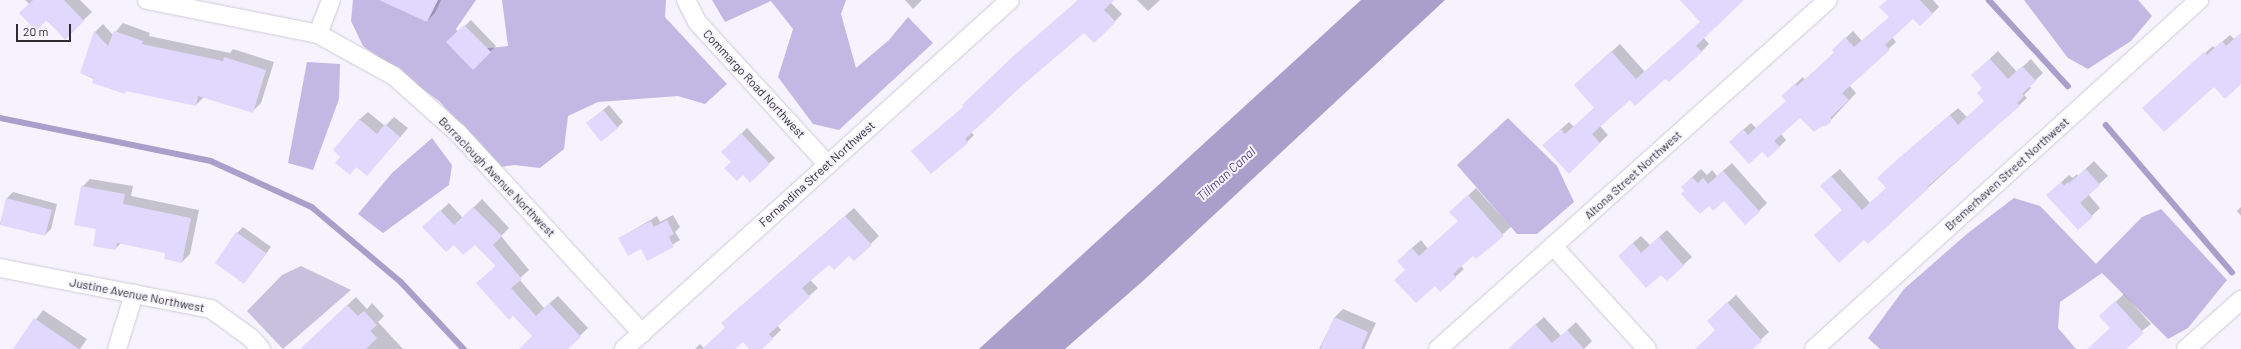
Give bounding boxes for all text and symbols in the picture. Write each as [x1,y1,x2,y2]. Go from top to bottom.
scale bar [18,16,73,42]
text: 20 m [23,24,49,38]
street label: Commargo Road Northwest [700,27,808,141]
street label: Borraclough Avenue Northwest [436,114,558,240]
street label: Bremerhaven Street Northwest [1942,114,2072,234]
street label: Fernandina Street Northwest [756,118,878,230]
street label: Altona Street Northwest [1581,128,1685,222]
water label: Tillman Canal [1193,144,1259,204]
street label: Justine Avenue Northwest [68,275,206,315]

